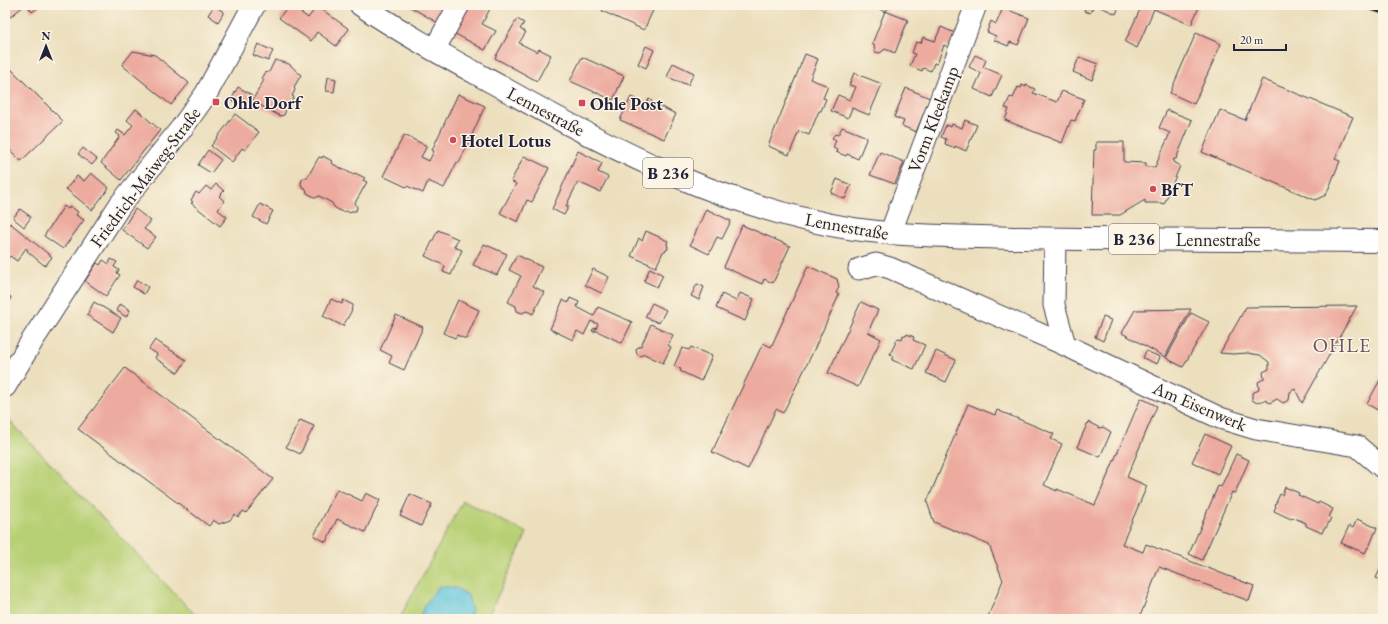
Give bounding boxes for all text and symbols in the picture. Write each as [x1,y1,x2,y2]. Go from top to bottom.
north arrow [26,26,66,66]
scale bar [1234,26,1286,52]
text: N [42,29,51,43]
text: 20 m [1240,32,1264,48]
street label: Vorm Kleekamp [902,62,964,176]
street label: Lennestraße [503,81,589,141]
place label: Ohle Dorf [224,91,304,114]
place label: Ohle Post [590,92,663,115]
marker: Ohle Dorf [211,97,221,107]
marker: Ohle Post [577,98,587,108]
street label: Friedrich-Maiweg-Straße [85,102,205,252]
place label: Hotel Lotus [461,129,551,152]
marker: Hotel Lotus [448,135,458,145]
road number: B 236 [643,158,693,188]
place label: BfT [1161,178,1194,201]
marker: BfT [1148,184,1158,194]
street label: Lennestraße [803,207,891,245]
road number: B 236 [1109,224,1159,254]
street label: Lennestraße [1176,228,1260,251]
district label: OHLE [1313,332,1371,358]
street label: Am Eisenwerk [1149,376,1251,436]

